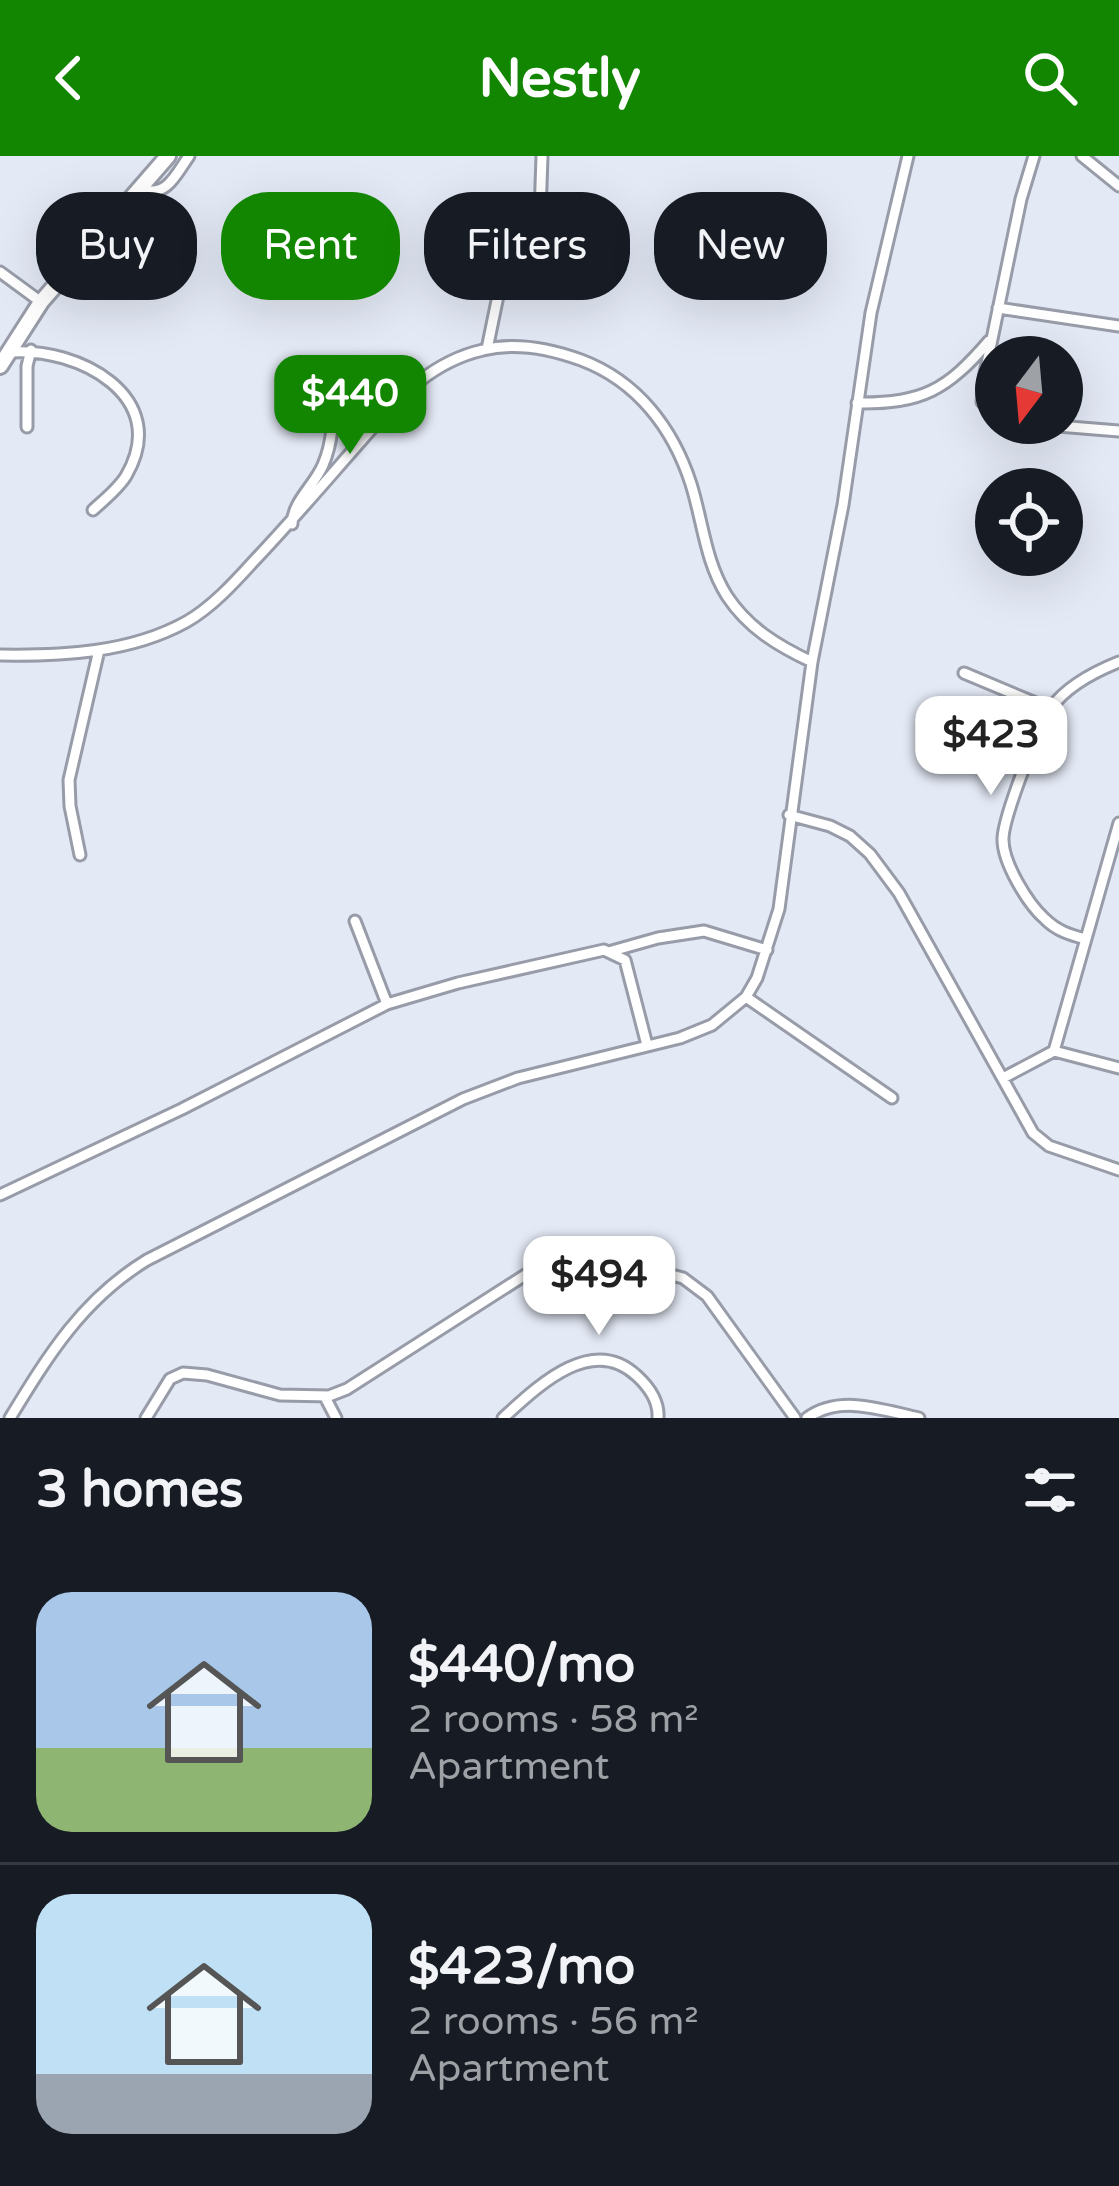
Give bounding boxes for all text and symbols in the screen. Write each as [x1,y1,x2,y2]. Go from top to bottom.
icon: back [36,45,102,111]
icon: search [1017,45,1083,111]
text: Nestly [479,46,640,111]
chip: Buy [36,192,197,300]
chip: Rent [221,192,400,300]
chip: Filters [424,192,630,300]
chip: New [654,192,827,300]
north arrow [975,336,1083,444]
map controls [975,336,1083,576]
pin: $440 [279,355,421,457]
text: $440 [301,370,399,417]
button: locate [975,468,1083,576]
pin: $423 [920,696,1062,798]
text: $423 [942,711,1040,758]
pin: $494 [528,1236,670,1338]
text: $494 [550,1251,648,1298]
icon: filters [1017,1457,1083,1523]
text: 3 homes [36,1459,244,1521]
text: $440/mo [408,1634,635,1696]
icon: home [132,1640,276,1784]
text: 2 rooms · 58 m² [408,1696,699,1743]
text: Apartment [408,1743,609,1790]
text: $423/mo [408,1936,635,1998]
icon: home [132,1942,276,2086]
text: 2 rooms · 56 m² [408,1998,699,2045]
text: Apartment [408,2045,609,2092]

